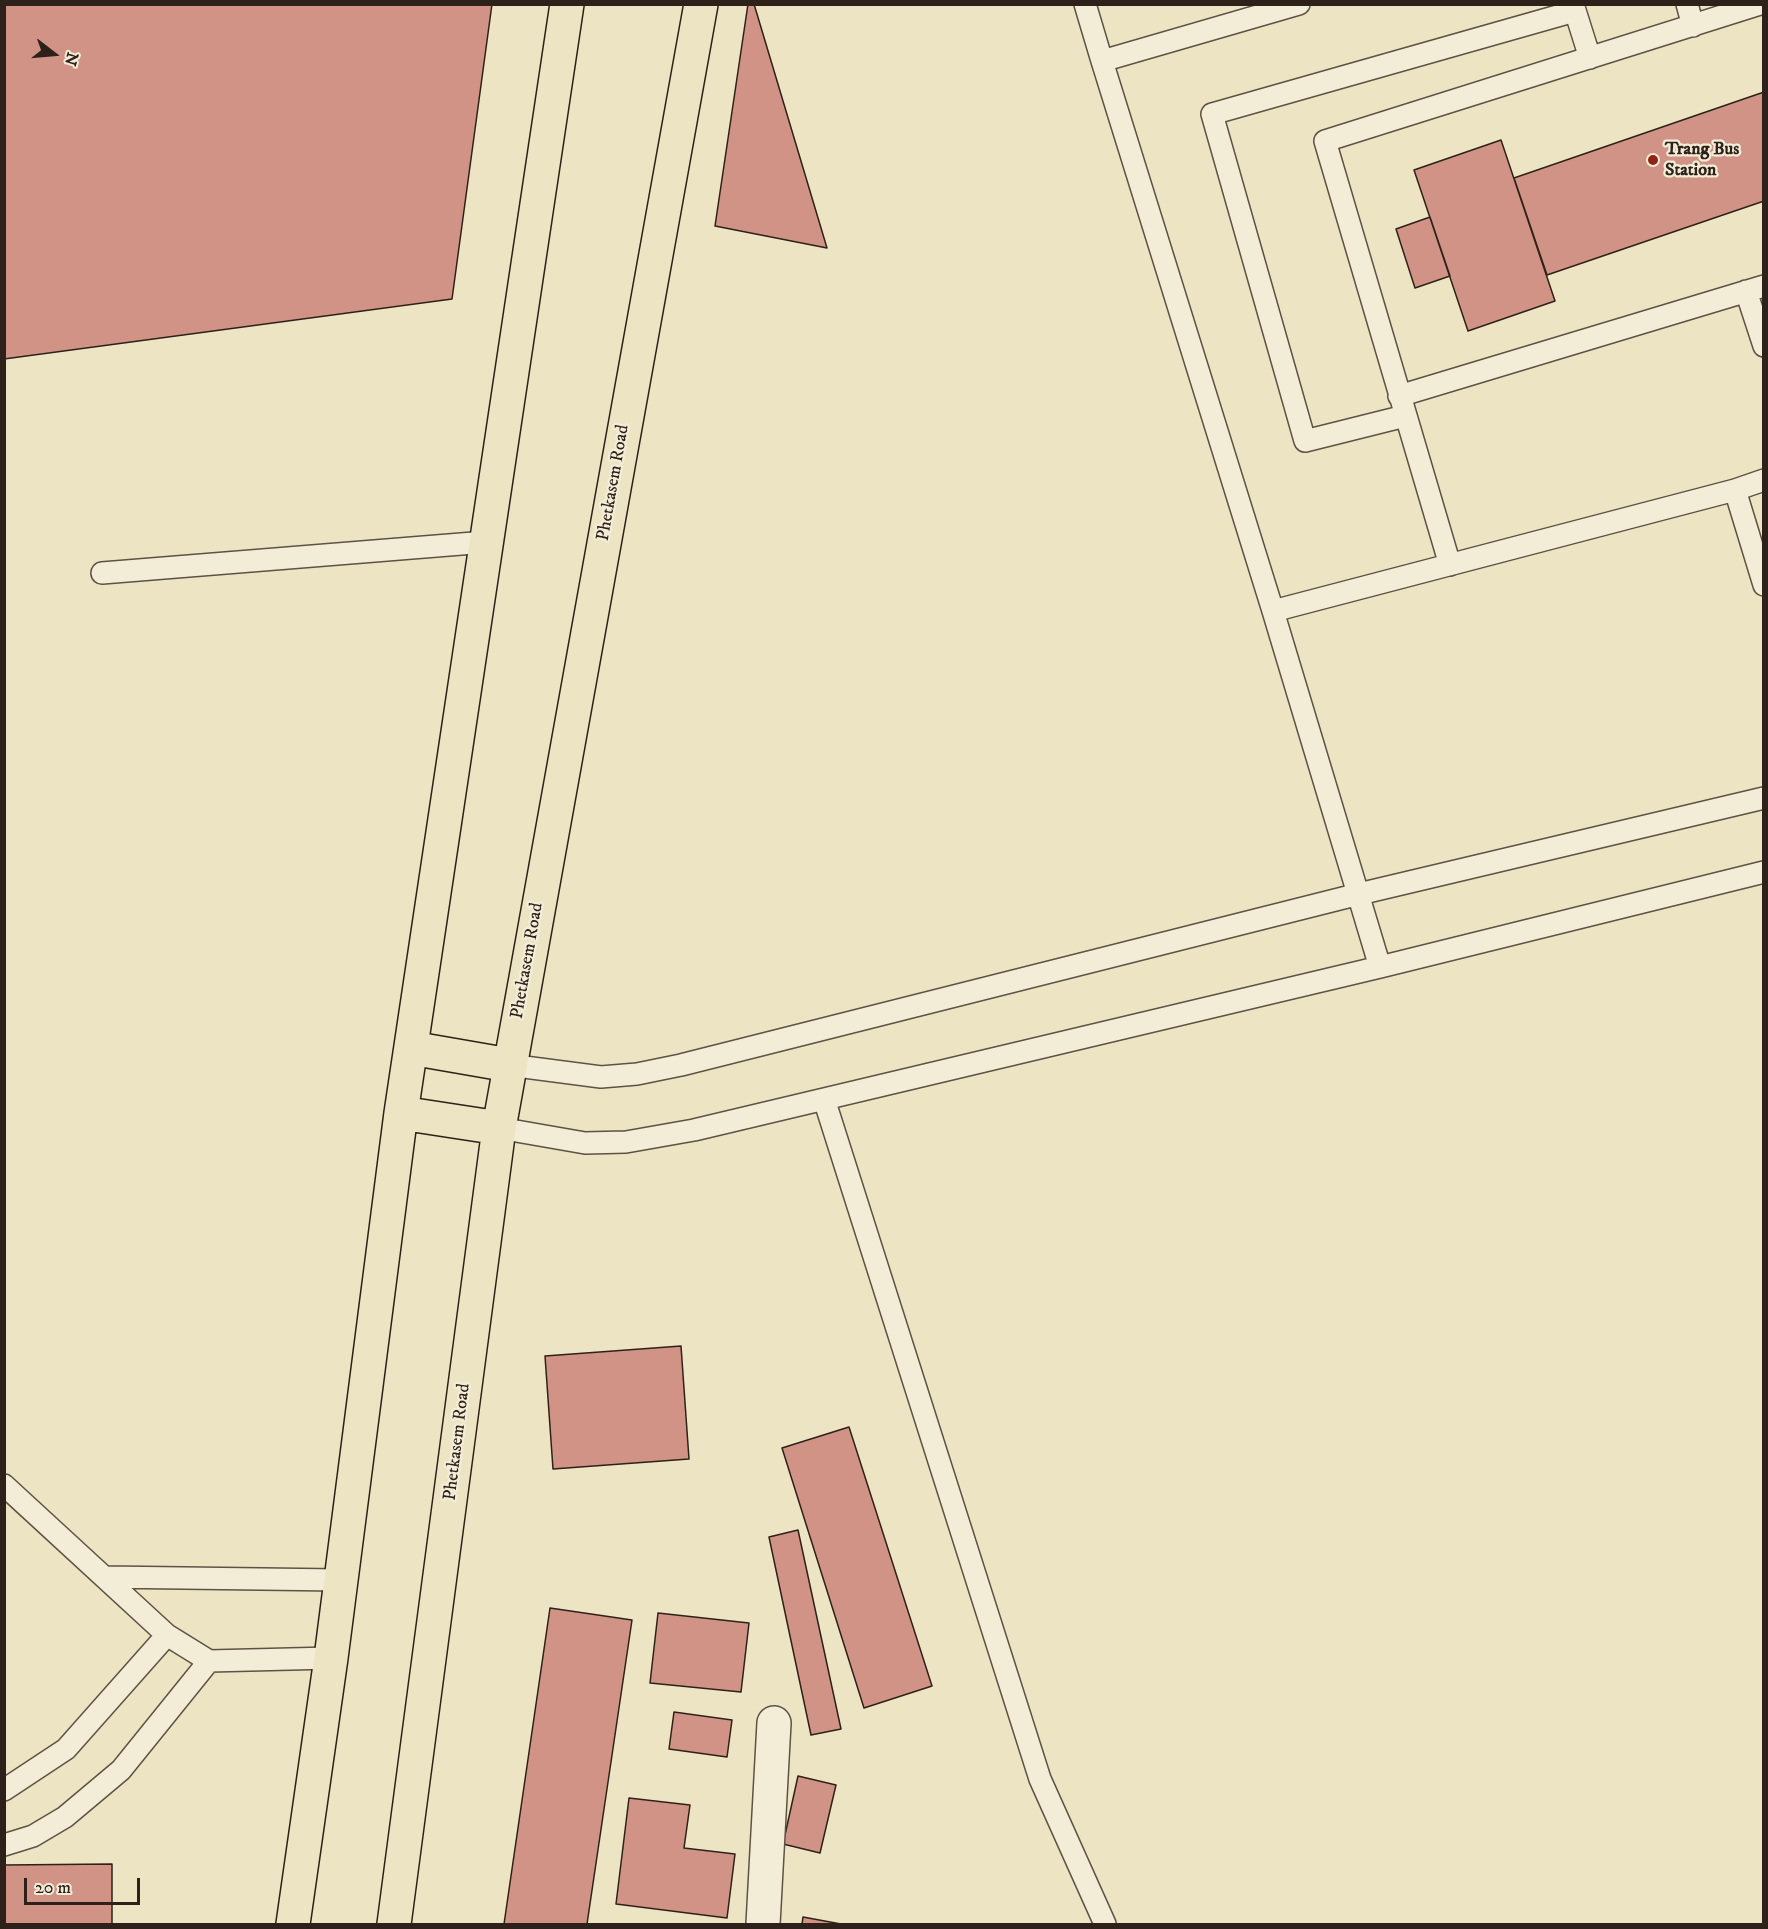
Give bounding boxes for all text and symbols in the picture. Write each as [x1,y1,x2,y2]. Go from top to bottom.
north arrow [24,24,84,84]
text: N [60,50,83,68]
place label: Trang Bus Station [1665,139,1739,182]
marker: Trang Bus Station [1646,153,1660,167]
street label: Phetkasem Road [593,423,635,543]
street label: Phetkasem Road [507,901,549,1021]
street label: Phetkasem Road [440,1382,476,1502]
scale bar [27,1866,142,1904]
text: 20 m [35,1877,71,1899]

